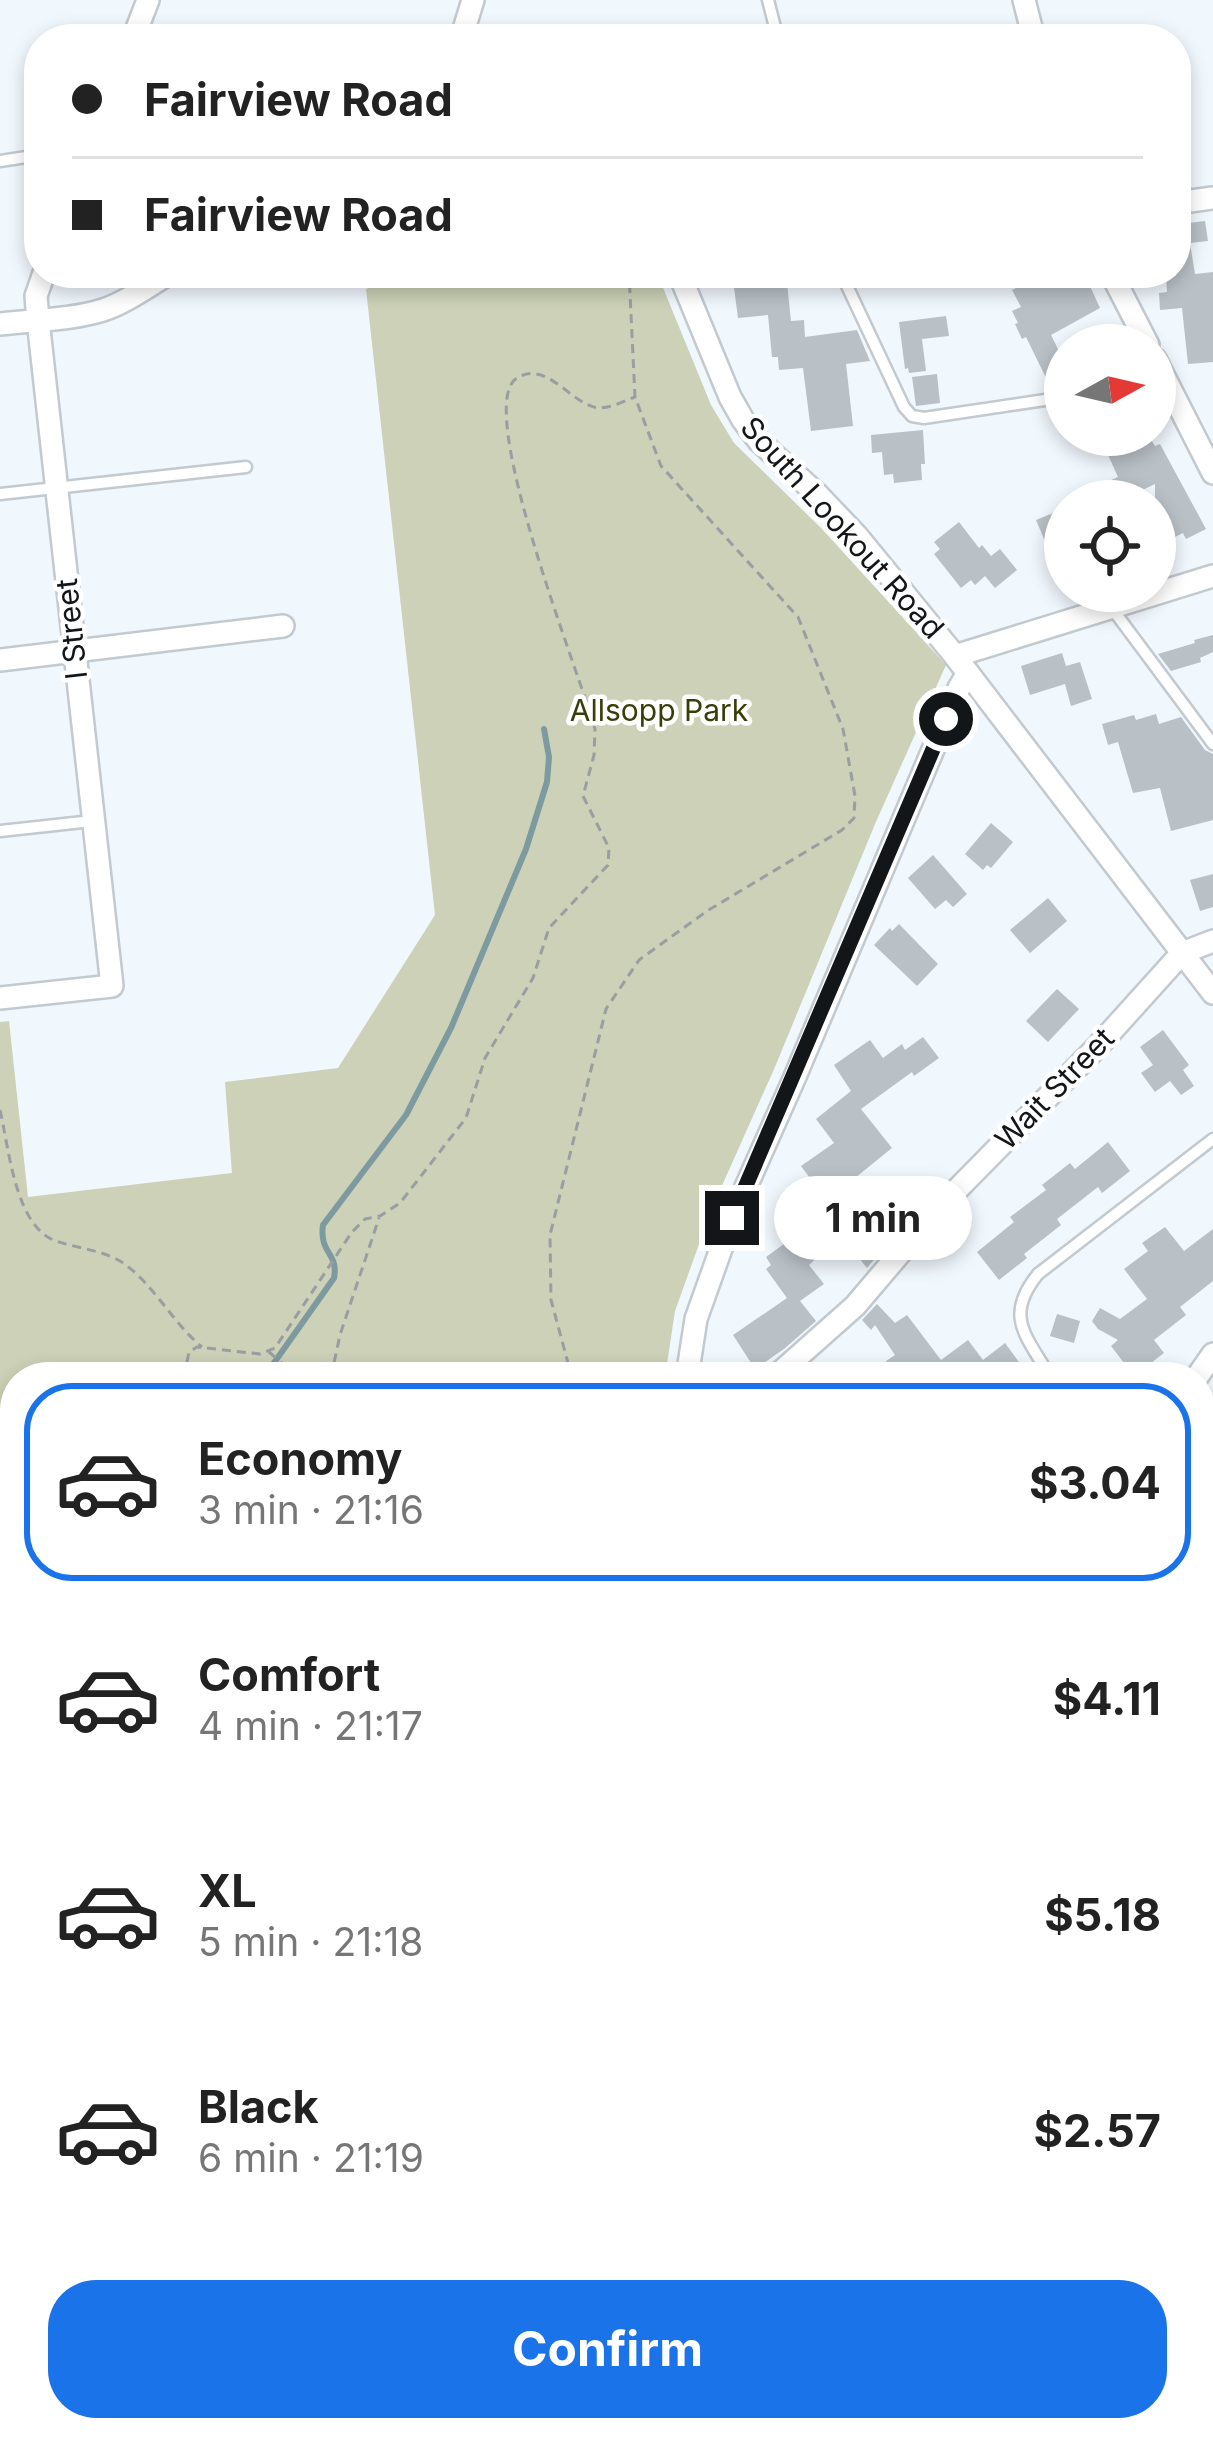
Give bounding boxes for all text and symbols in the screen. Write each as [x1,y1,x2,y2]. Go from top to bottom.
text: Fairview Road [144,72,453,127]
text: Fairview Road [144,187,453,242]
north arrow [1044,324,1176,456]
map controls [1044,324,1176,612]
street label: South Lookout Road [734,409,952,646]
button: locate [1044,480,1176,612]
street label: I Street [48,577,94,681]
park label: Allsopp Park [570,692,749,728]
route start [919,692,973,746]
street label: Wait Street [987,1020,1121,1157]
callout: 1 min [774,1176,972,1260]
route end [705,1191,759,1245]
text: 1 min [825,1194,921,1241]
icon: car [54,1428,162,1536]
text: Economy [198,1431,402,1486]
text: $3.04 [1029,1455,1161,1510]
text: 3 min · 21:16 [198,1486,424,1533]
icon: car [54,1644,162,1752]
text: Comfort [198,1647,380,1702]
text: $4.11 [1053,1671,1161,1726]
text: 4 min · 21:17 [198,1702,423,1749]
icon: car [54,1860,162,1968]
text: XL [198,1863,257,1918]
text: $5.18 [1044,1887,1161,1942]
text: 5 min · 21:18 [198,1918,423,1965]
icon: car [54,2076,162,2184]
text: Black [198,2079,319,2134]
text: $2.57 [1034,2103,1161,2158]
text: 6 min · 21:19 [198,2134,424,2181]
button: Confirm [48,2280,1167,2418]

